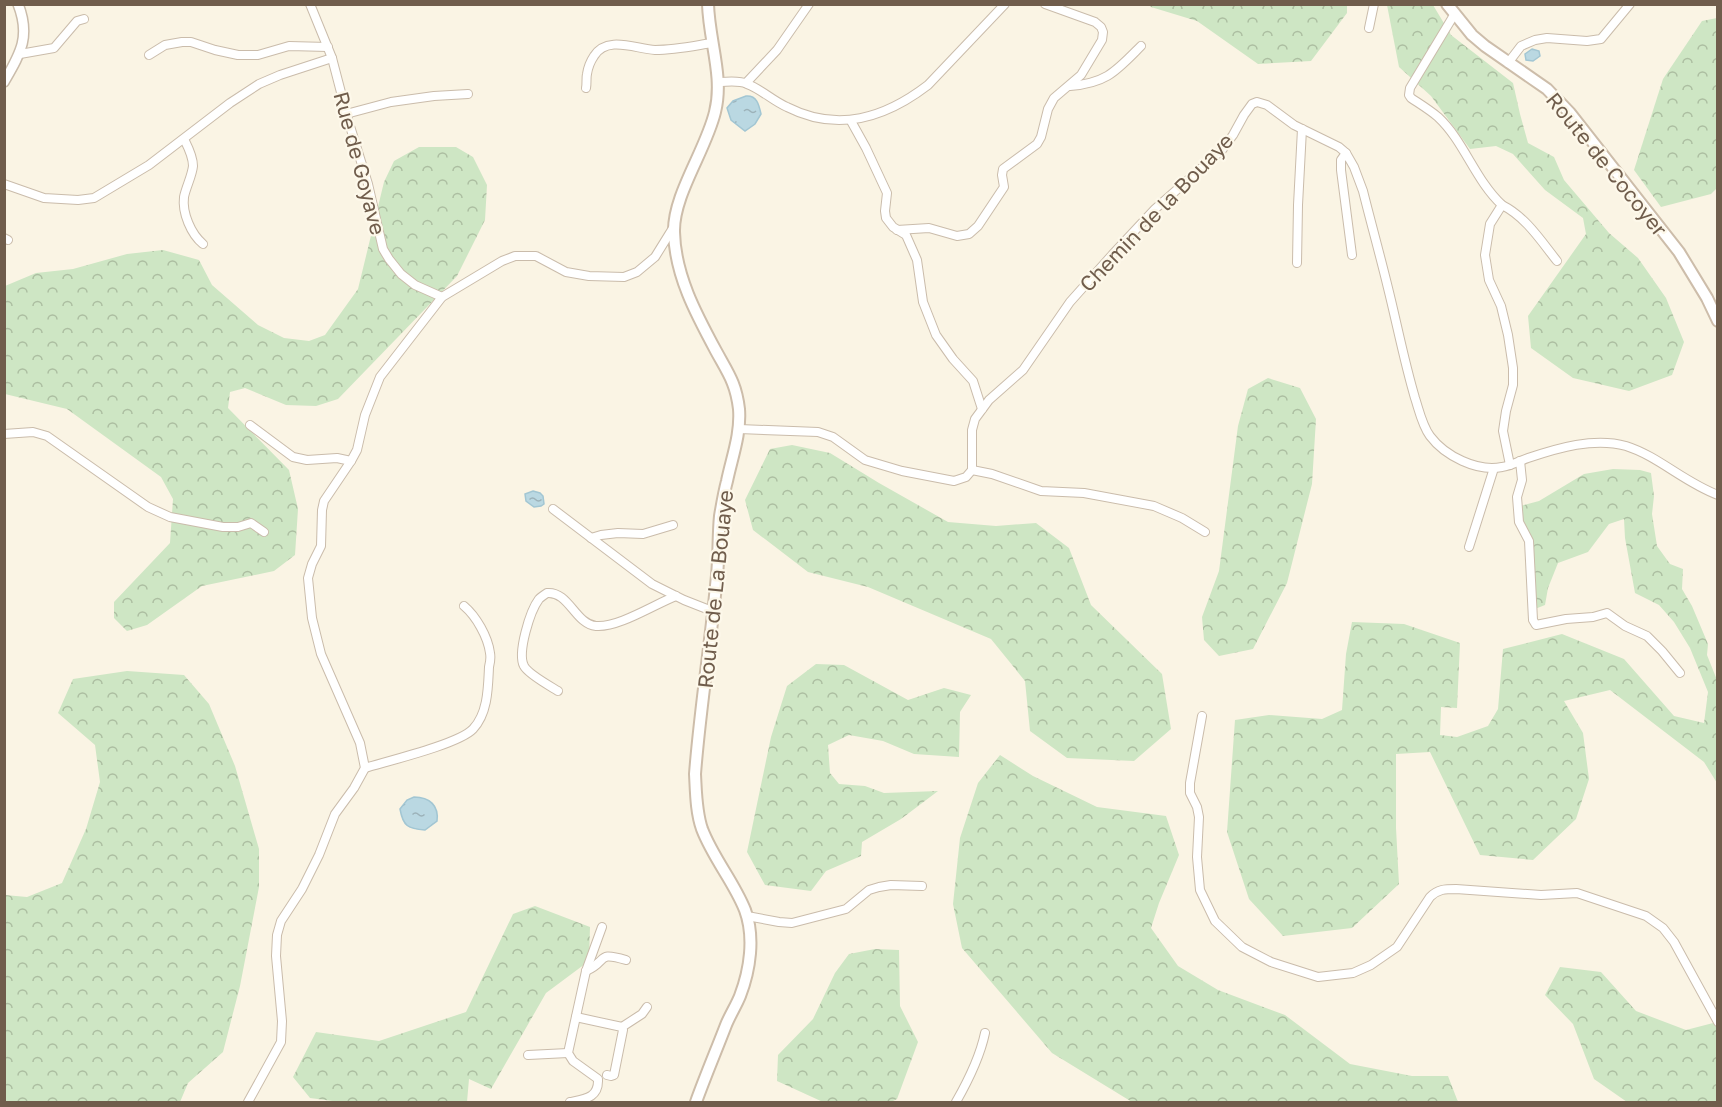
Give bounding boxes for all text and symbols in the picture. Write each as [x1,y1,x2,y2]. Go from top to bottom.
street label: Route de Cocoyer [1541,87,1673,241]
street label: Rue de Goyave [328,88,392,238]
street label: Chemin de la Bouaye [1074,127,1238,297]
street label: Route de La Bouaye [692,489,738,689]

